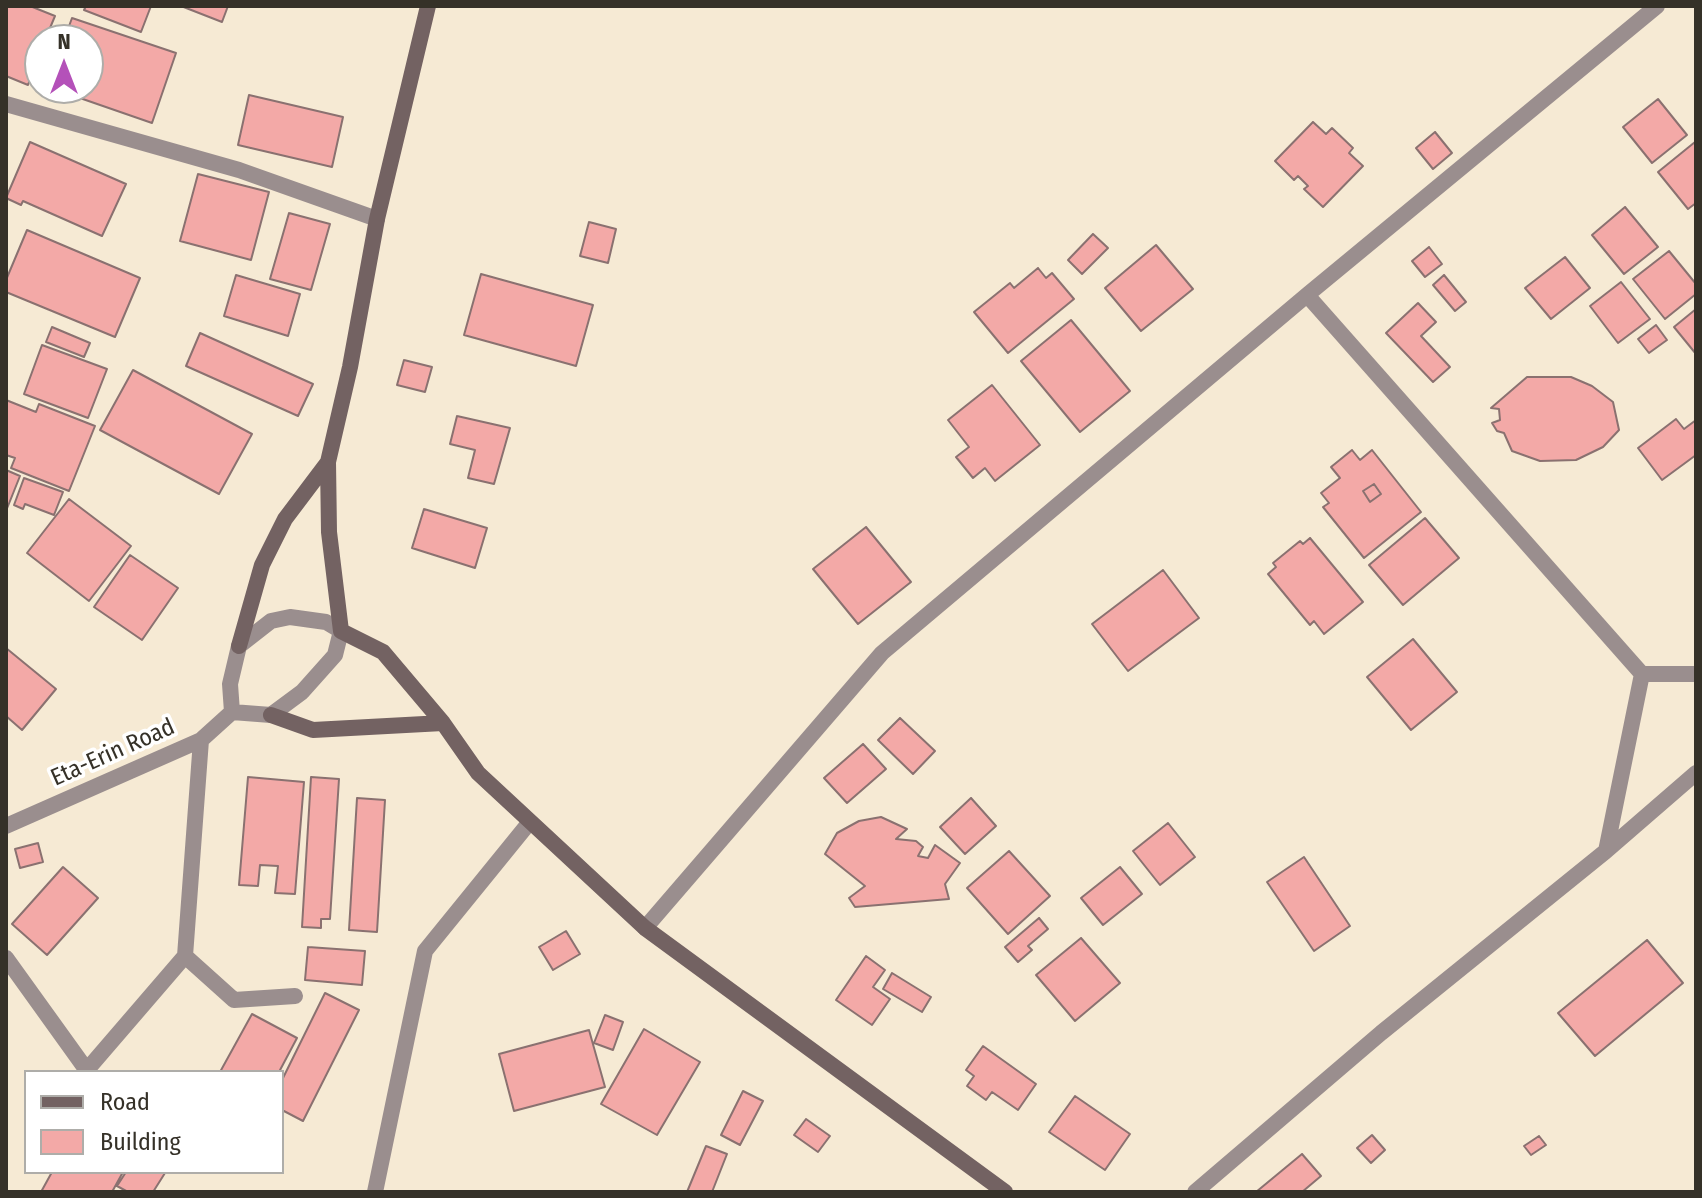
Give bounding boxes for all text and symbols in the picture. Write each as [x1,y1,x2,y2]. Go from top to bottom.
north arrow [24,24,104,104]
text: N [57,28,71,55]
street label: Eta-Erin Road [47,713,179,793]
legend [24,1070,284,1174]
text: Road [100,1088,150,1116]
text: Building [100,1128,181,1156]

